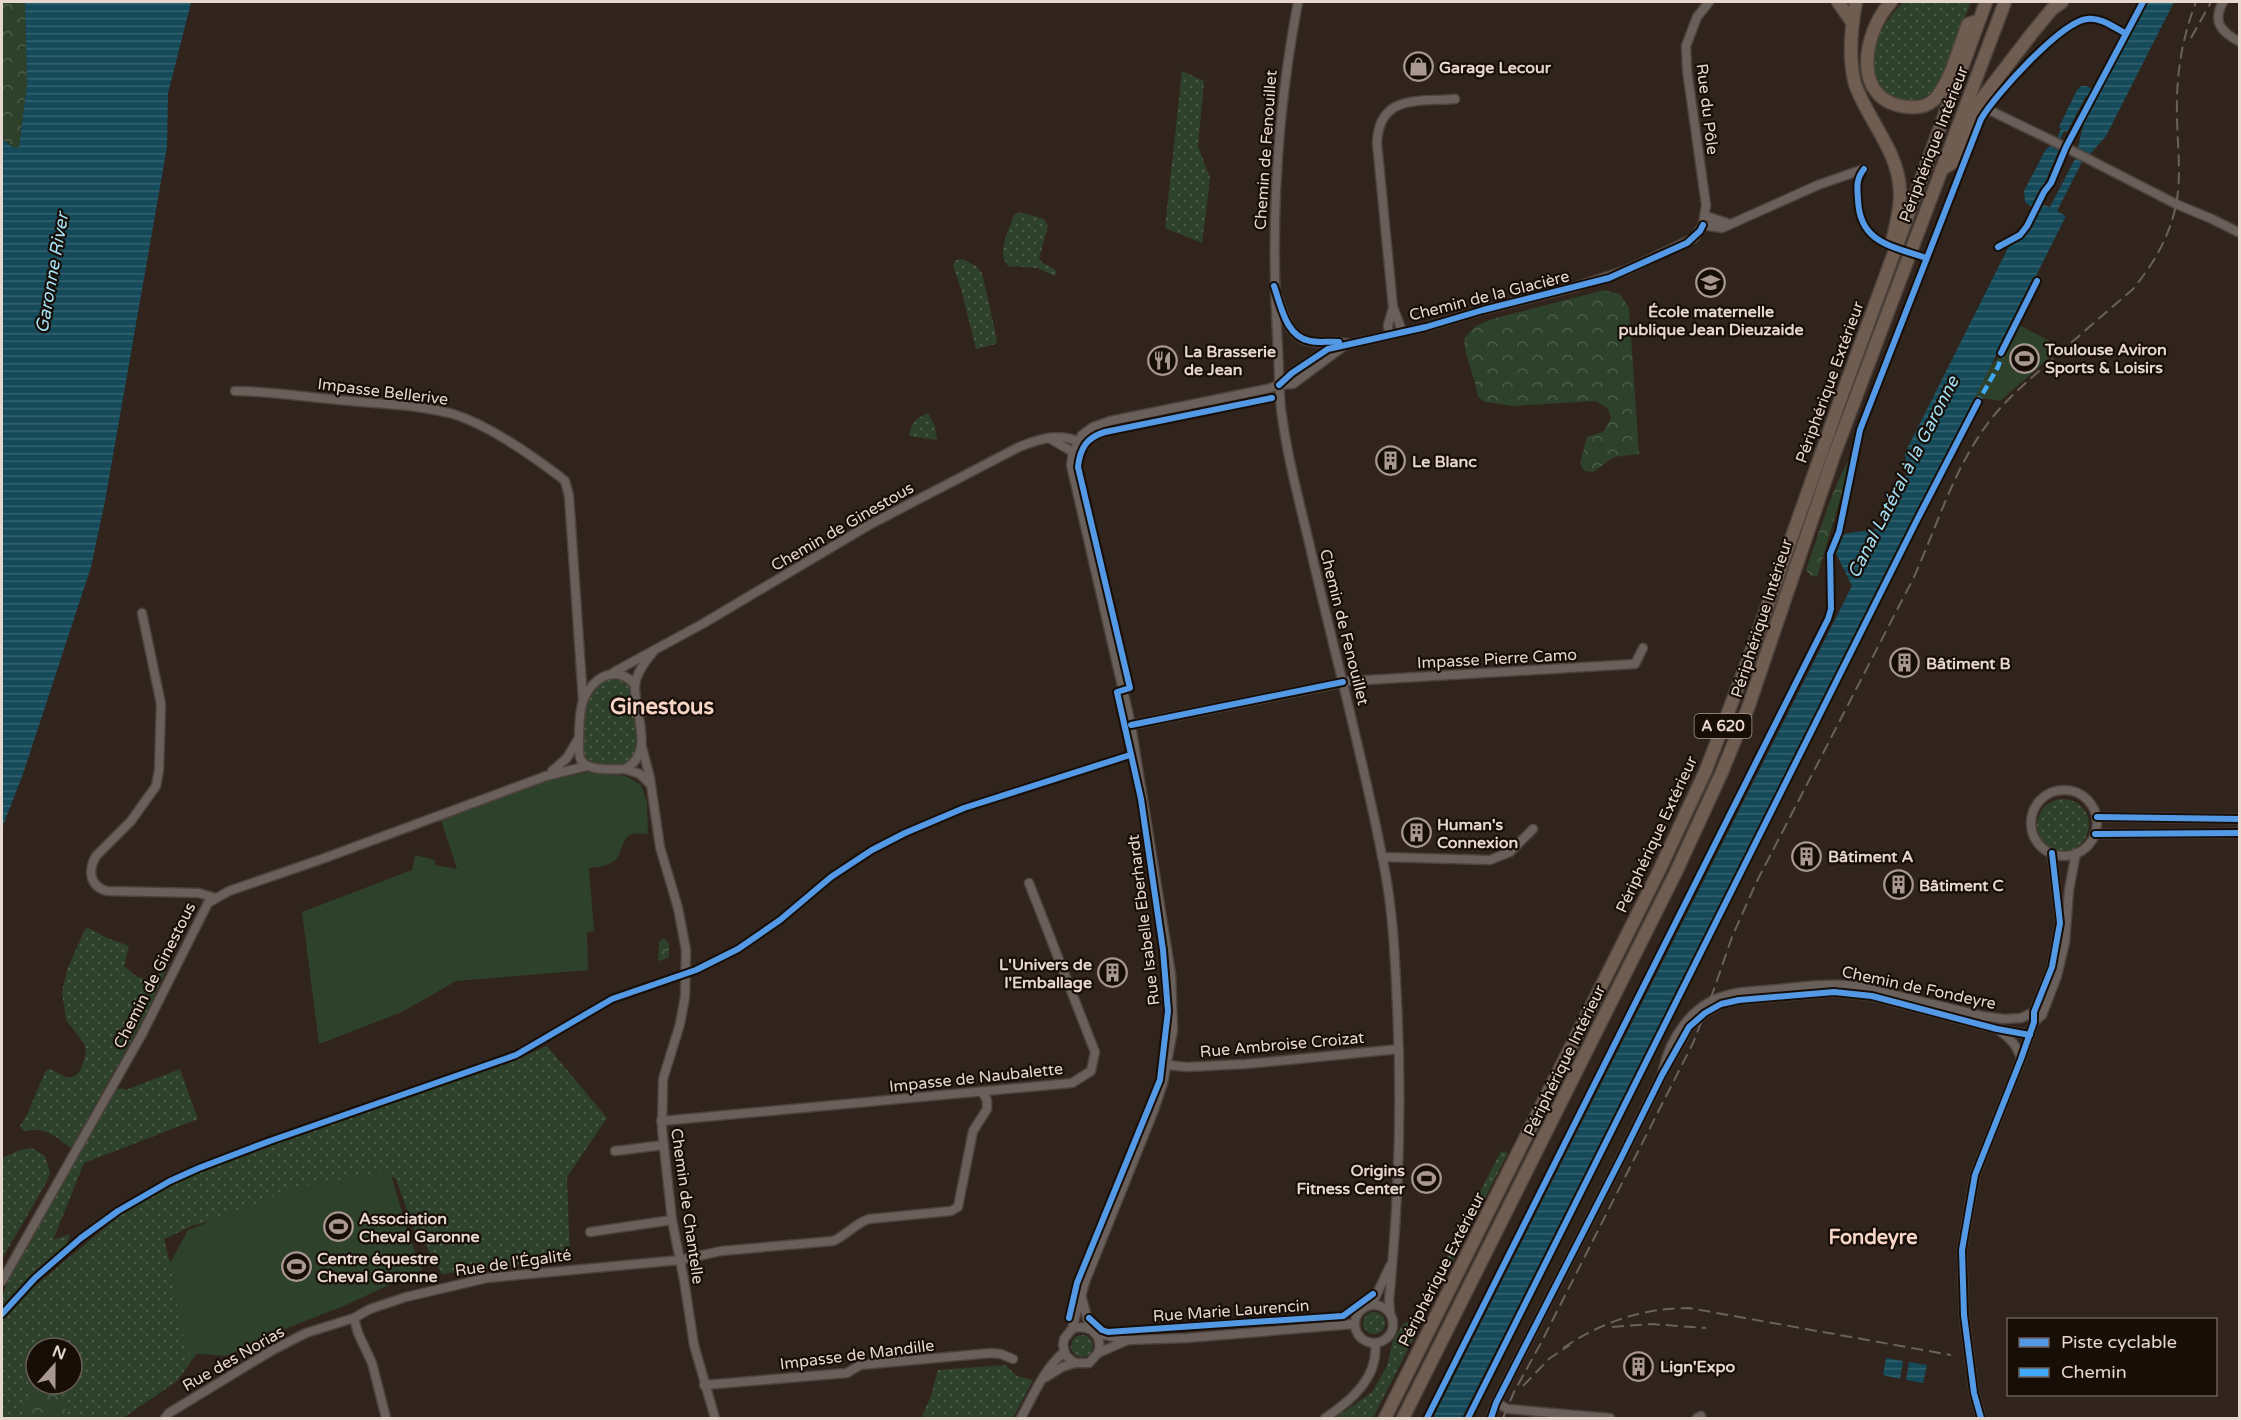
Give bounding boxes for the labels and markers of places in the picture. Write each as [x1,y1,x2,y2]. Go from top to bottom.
shop icon: Garage Lecour [1402,51,1434,83]
place label: Garage Lecour [1439,58,1552,78]
school or university icon: École maternelle publique Jean Dieuzaide [1695,267,1727,299]
place label: École maternelle publique Jean Dieuzaide [1618,302,1804,340]
place label: Toulouse Aviron Sports & Loisirs [2044,340,2167,378]
place label: La Brasserie de Jean [1184,342,1276,380]
sports icon: Toulouse Aviron Sports & Loisirs [2008,342,2040,374]
restaurant icon: La Brasserie de Jean [1147,344,1179,376]
building icon: Le Blanc [1375,445,1407,477]
place label: Le Blanc [1412,452,1477,472]
building icon: Bâtiment B [1889,647,1921,679]
place label: Bâtiment B [1926,654,2011,674]
place label: Human's Connexion [1437,815,1518,853]
building icon: Human's Connexion [1400,817,1432,849]
building icon: Bâtiment A [1791,840,1823,872]
place label: Bâtiment A [1828,847,1914,867]
building icon: Bâtiment C [1882,869,1914,901]
place label: Bâtiment C [1919,876,2004,896]
place label: L'Univers de l'Emballage [999,955,1092,993]
building icon: L'Univers de l'Emballage [1097,957,1129,989]
place label: Origins Fitness Center [1296,1161,1406,1199]
sports icon: Origins Fitness Center [1410,1163,1442,1195]
place label: Association Cheval Garonne [359,1209,480,1247]
sports icon: Association Cheval Garonne [322,1211,354,1243]
place label: Centre équestre Cheval Garonne [317,1249,438,1287]
sports icon: Centre équestre Cheval Garonne [280,1251,312,1283]
building icon: Lign'Expo [1623,1350,1655,1382]
place label: Lign'Expo [1660,1357,1736,1377]

